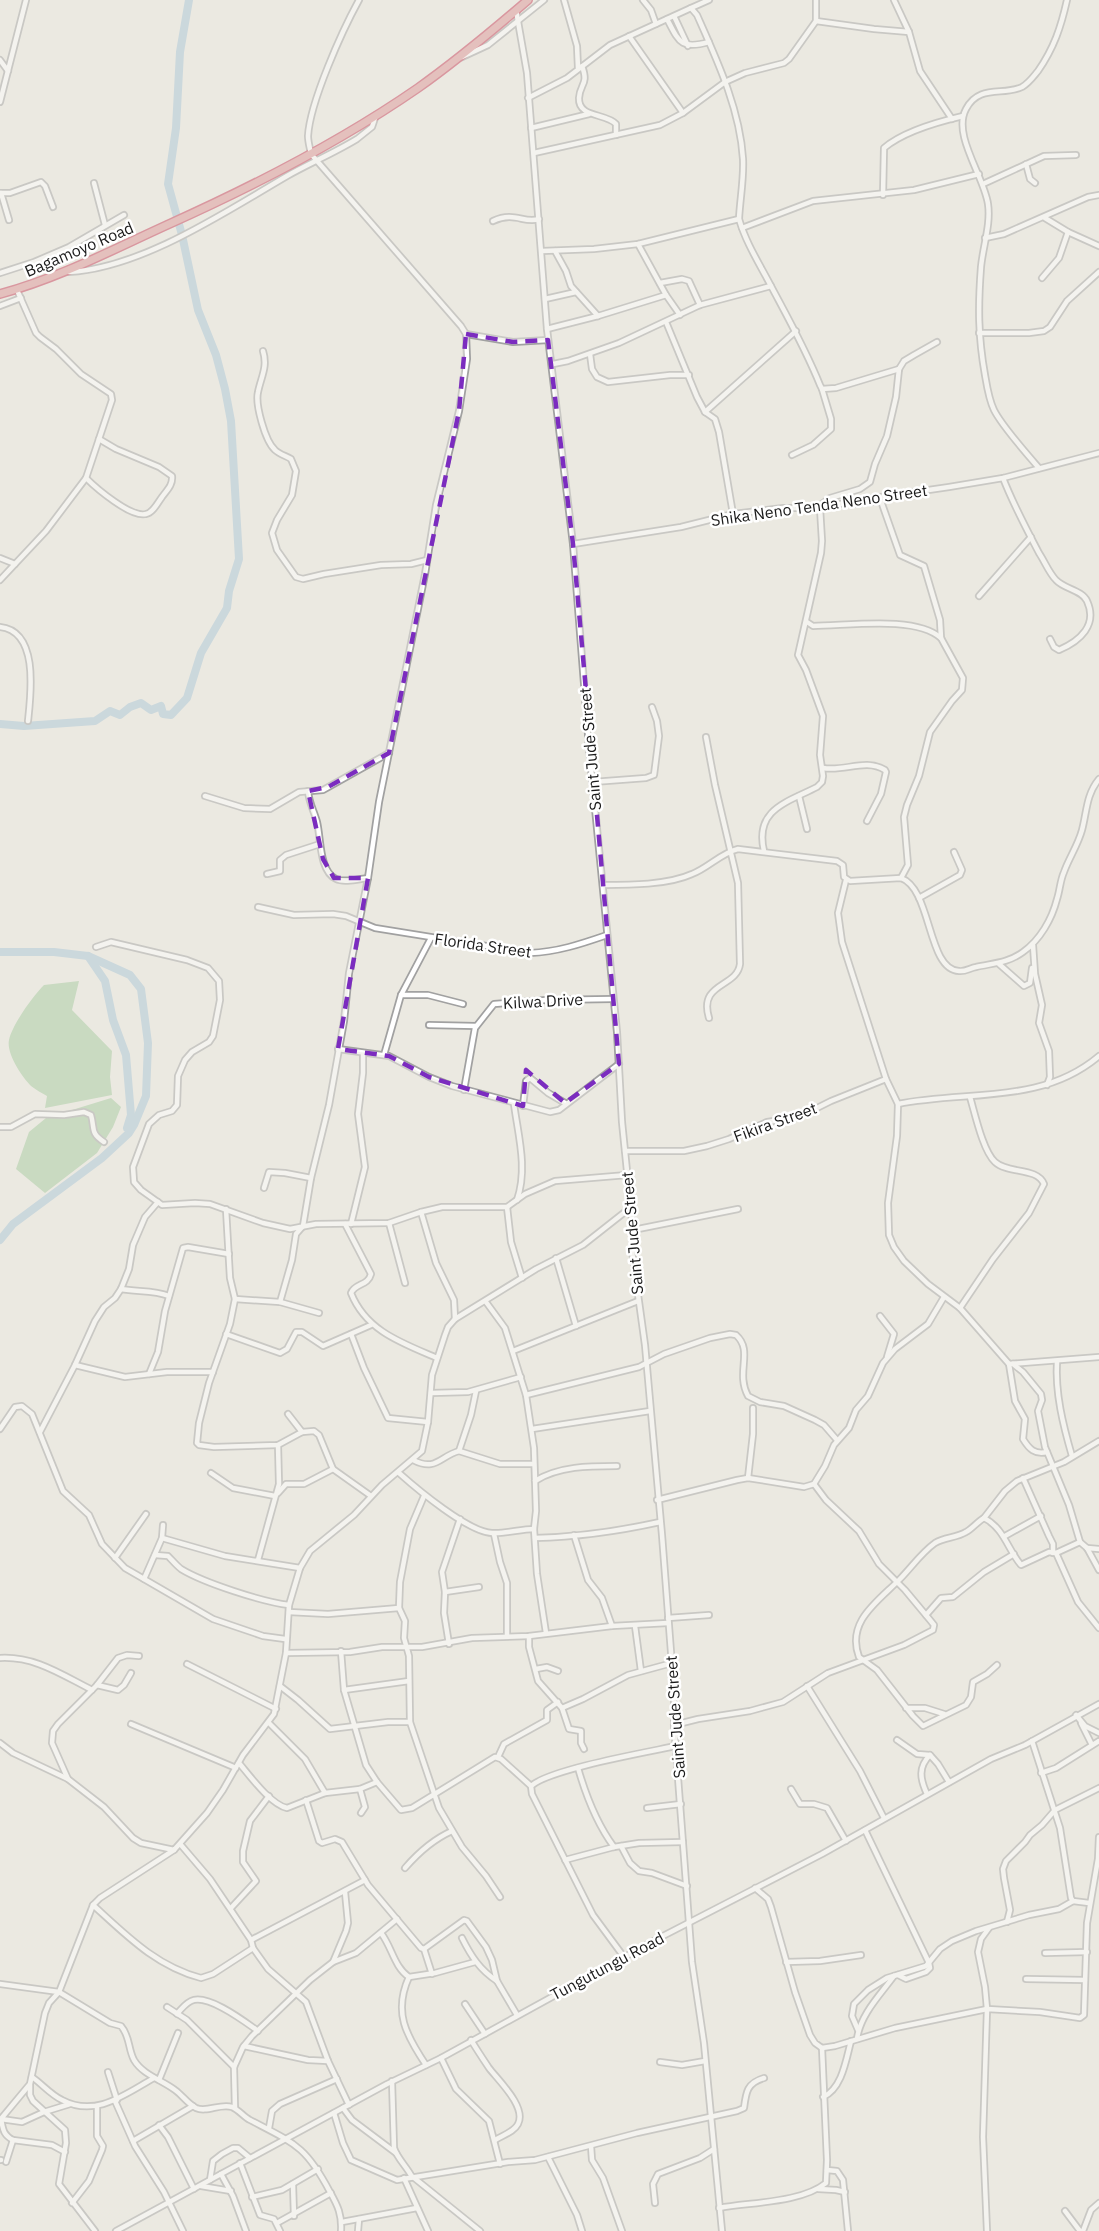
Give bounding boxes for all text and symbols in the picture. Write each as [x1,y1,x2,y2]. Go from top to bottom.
street label: Bagamoyo Road [22,217,136,281]
street label: Shika Neno Tenda Neno Street [709,480,929,530]
street label: Saint Jude Street [575,687,605,811]
street label: Florida Street [433,928,533,962]
street label: Kilwa Drive [503,989,584,1013]
street label: Fikira Street [731,1098,819,1146]
street label: Saint Jude Street [617,1171,647,1295]
street label: Saint Jude Street [661,1655,689,1779]
street label: Tungutungu Road [547,1928,667,2004]

